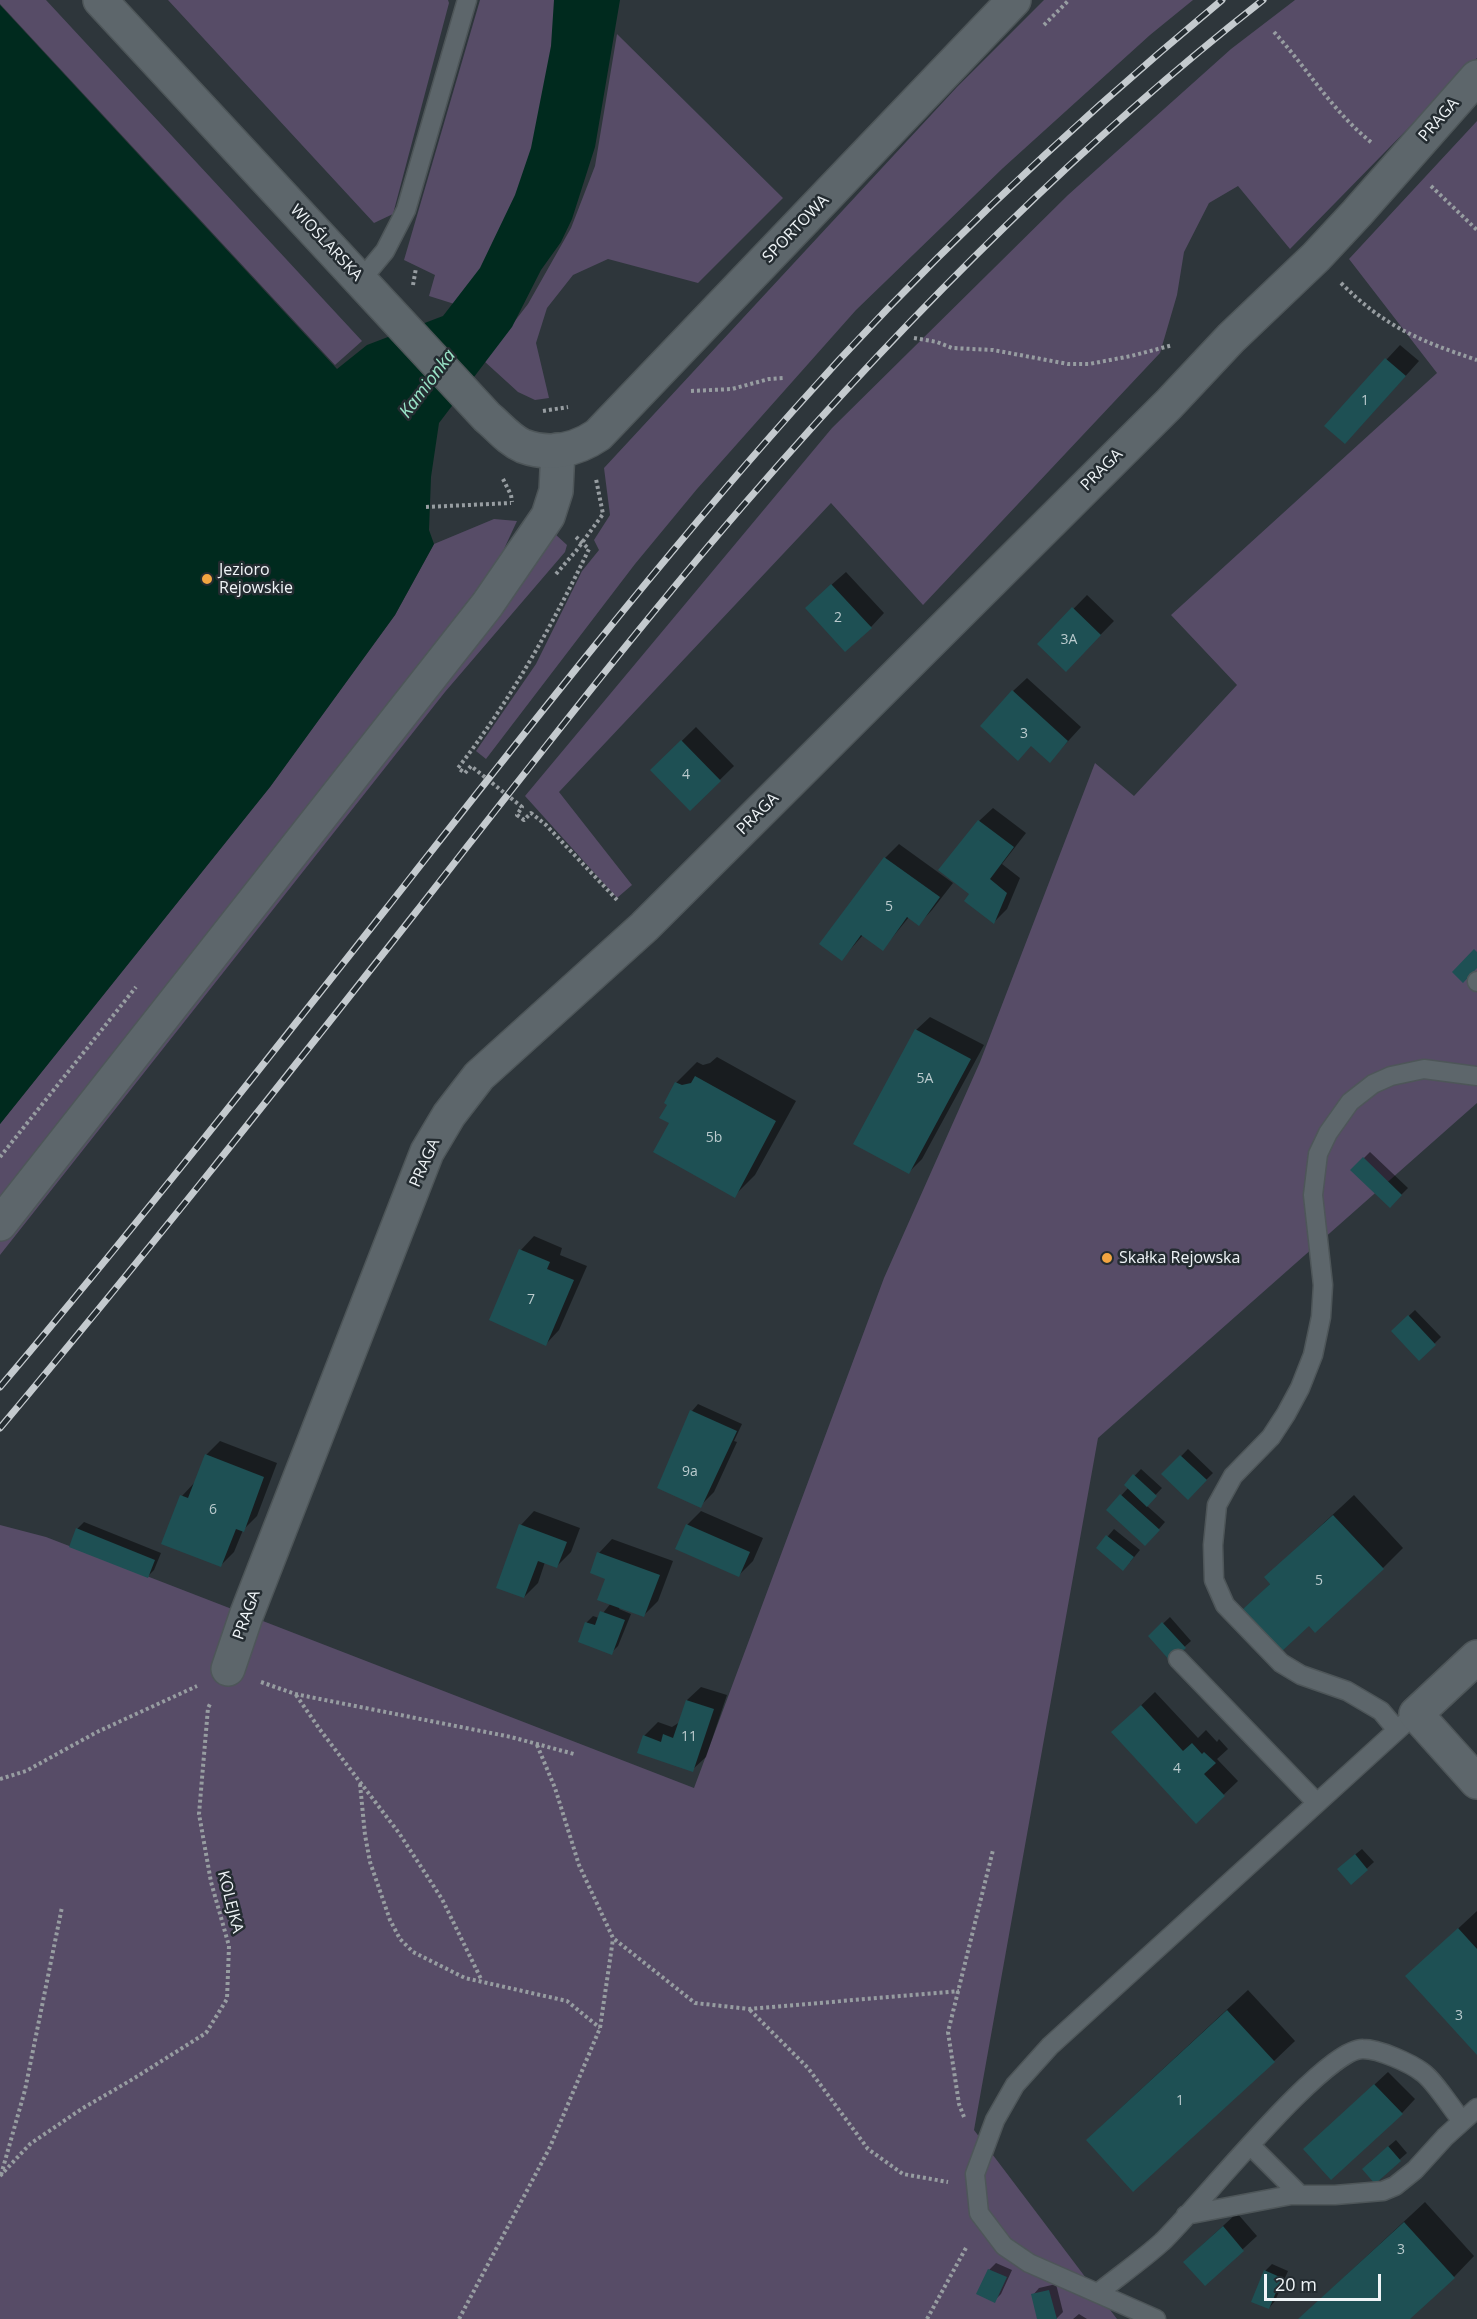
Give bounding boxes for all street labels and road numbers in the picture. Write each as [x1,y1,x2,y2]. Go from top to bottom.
street label: PRAGA [1415,94,1463,146]
street label: SPORTOWA [759,191,833,267]
street label: WIOŚLARSKA [286,201,366,285]
street label: PRAGA [1077,445,1127,495]
street label: PRAGA [733,789,783,839]
street label: PRAGA [406,1136,444,1190]
street label: PRAGA [229,1588,265,1642]
street label: KOLEJKA [213,1869,247,1935]

